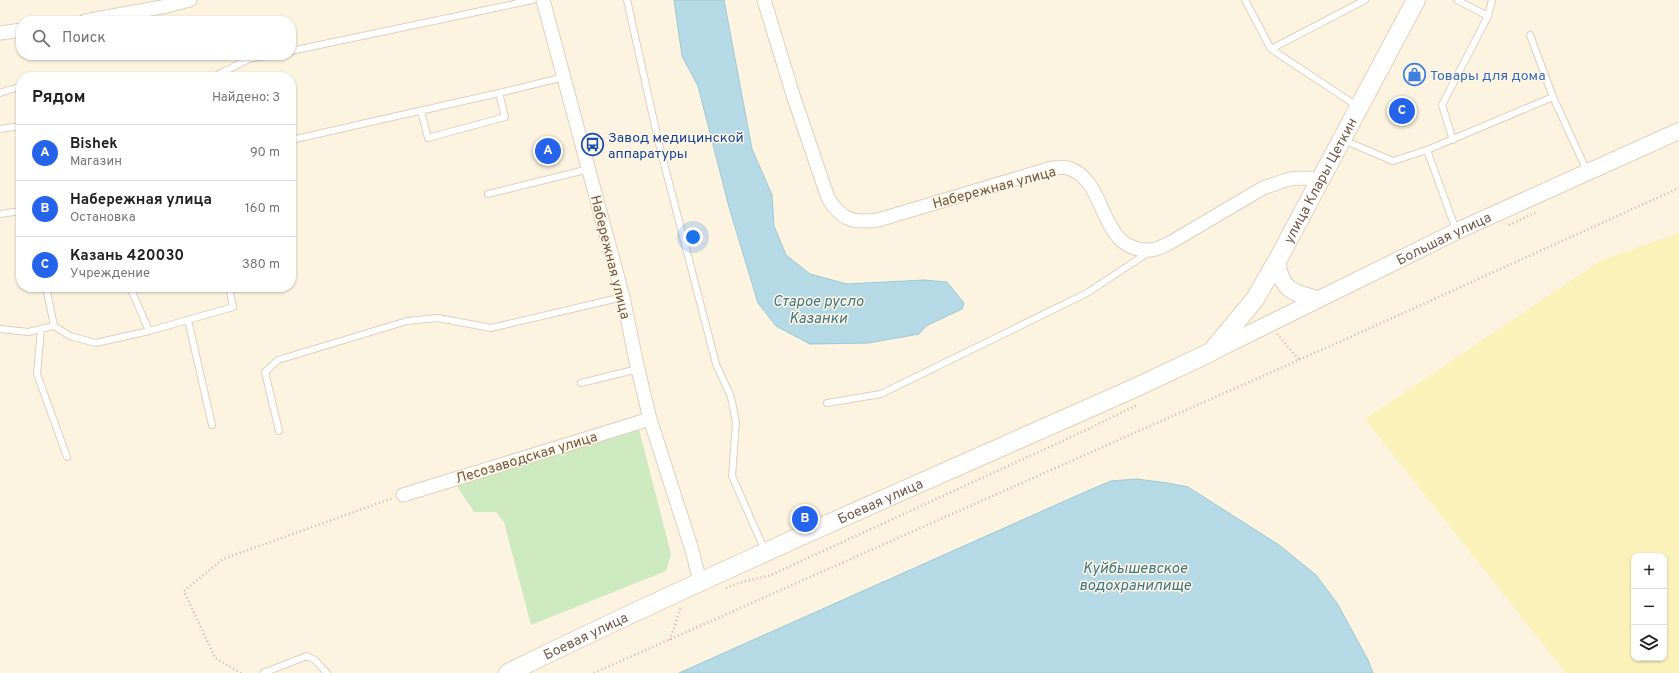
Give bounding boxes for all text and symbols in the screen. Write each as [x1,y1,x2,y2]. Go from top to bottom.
search box [16,16,296,60]
icon: search [30,27,52,49]
text: Поиск [62,29,106,48]
shop icon: Товары для дома [1402,62,1428,88]
place label: Товары для дома [1430,68,1546,85]
text: Рядом [32,87,85,109]
text: Найдено: 3 [212,90,280,106]
pin: C [1389,96,1415,126]
street label: улица Клары Цеткин [1281,115,1362,247]
place label: Завод медицинской аппаратуры [608,130,744,163]
bus stop icon: Завод медицинской аппаратуры [579,132,605,158]
text: Bishek [70,135,118,154]
pin: A [535,136,561,166]
text: A [40,145,50,161]
text: 90 m [250,145,280,161]
text: Магазин [70,154,122,170]
street label: Набережная улица [931,164,1058,213]
text: Набережная улица [70,191,212,210]
street label: Набережная улица [586,194,633,321]
text: B [41,201,49,217]
text: 160 m [245,201,280,217]
text: Остановка [70,210,136,226]
street label: Большая улица [1394,210,1494,270]
your location [683,227,703,247]
text: Казань 420030 [70,247,184,266]
text: C [41,257,49,273]
text: 380 m [242,257,280,273]
text: Учреждение [70,266,150,282]
water label: Старое русло Казанки [773,293,863,329]
street label: Лесозаводская улица [453,429,599,488]
street label: Боевая улица [835,476,926,529]
pin: B [792,504,818,534]
map controls [1631,553,1667,661]
button: + [1631,553,1667,589]
water label: Куйбышевское водохранилище [1079,560,1191,596]
button: − [1631,589,1667,625]
street label: Боевая улица [541,610,631,664]
button: layers [1631,625,1667,661]

